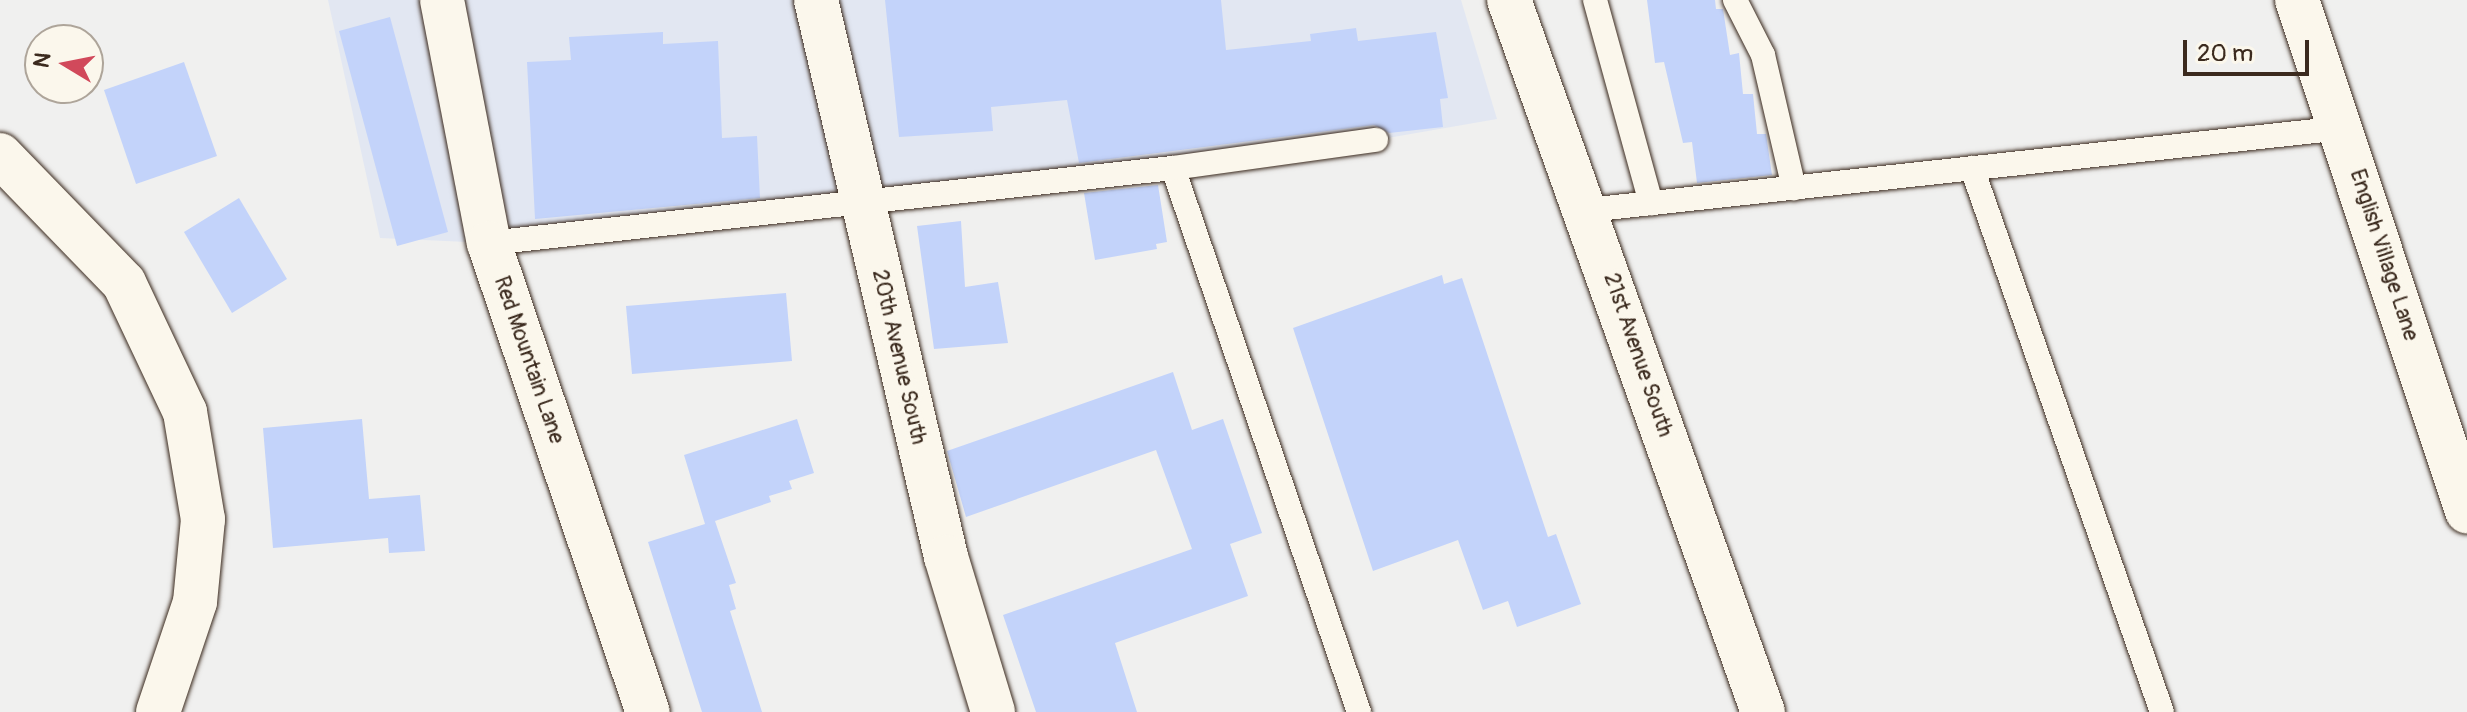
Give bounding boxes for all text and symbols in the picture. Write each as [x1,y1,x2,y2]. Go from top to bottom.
north arrow [24,24,104,104]
scale bar [2187,24,2313,74]
text: 20 m [2197,39,2253,68]
text: N [27,50,57,70]
street label: English Village Lane [2344,166,2424,344]
street label: 20th Avenue South [866,267,932,447]
street label: 21st Avenue South [1598,270,1678,440]
street label: Red Mountain Lane [488,273,570,447]

